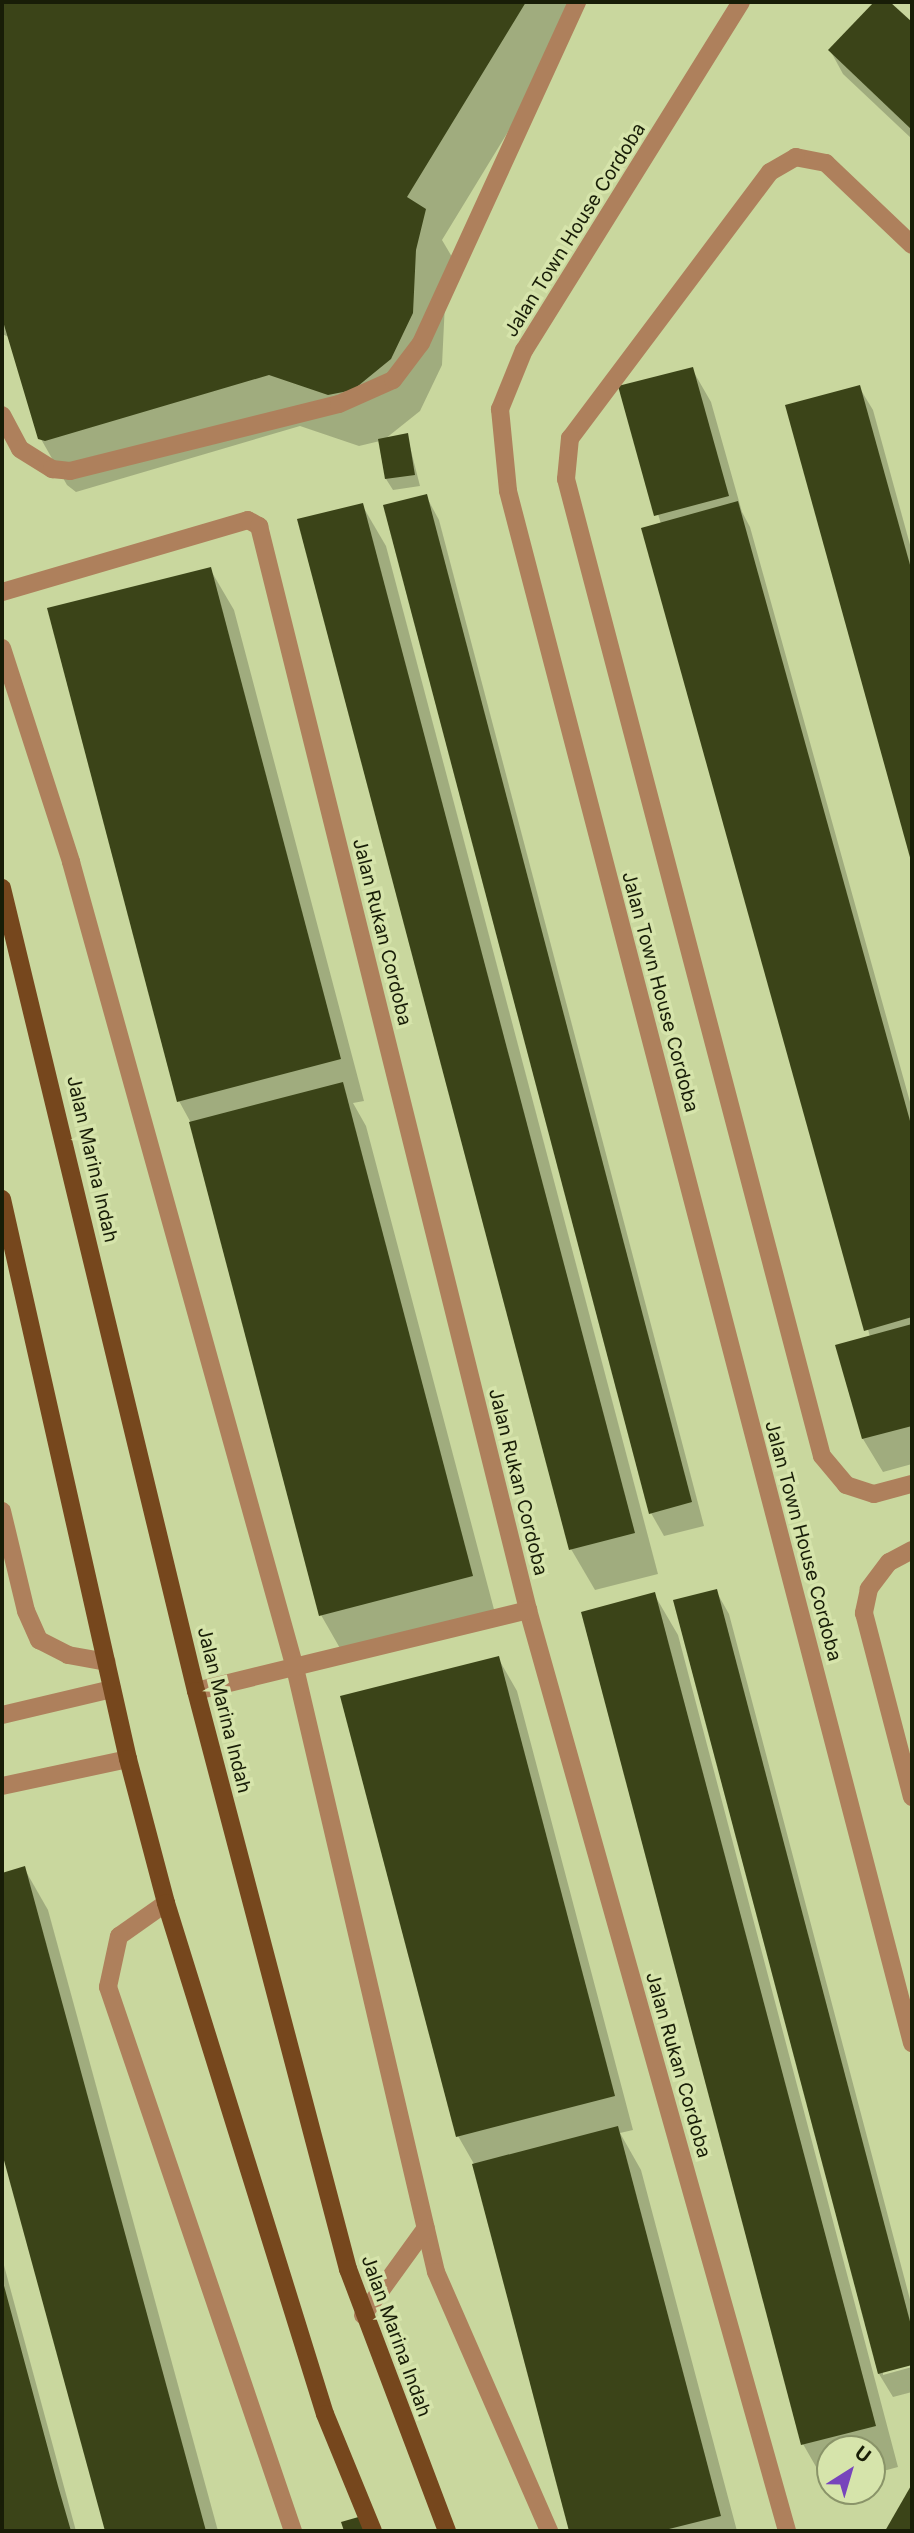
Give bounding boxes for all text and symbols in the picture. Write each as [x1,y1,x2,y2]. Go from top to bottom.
street label: Jalan Town House Cordoba [500,119,650,341]
street label: Jalan Rukan Cordoba [348,836,416,1028]
street label: Jalan Town House Cordoba [617,869,703,1115]
street label: Jalan Marina Indah [62,1073,122,1245]
street label: Jalan Rukan Cordoba [484,1386,552,1578]
street label: Jalan Town House Cordoba [760,1418,846,1664]
street label: Jalan Marina Indah [192,1625,256,1795]
street label: Jalan Rukan Cordoba [641,1970,715,2160]
street label: Jalan Marina Indah [356,2252,436,2420]
north arrow [816,2435,886,2505]
text: U [850,2441,875,2468]

